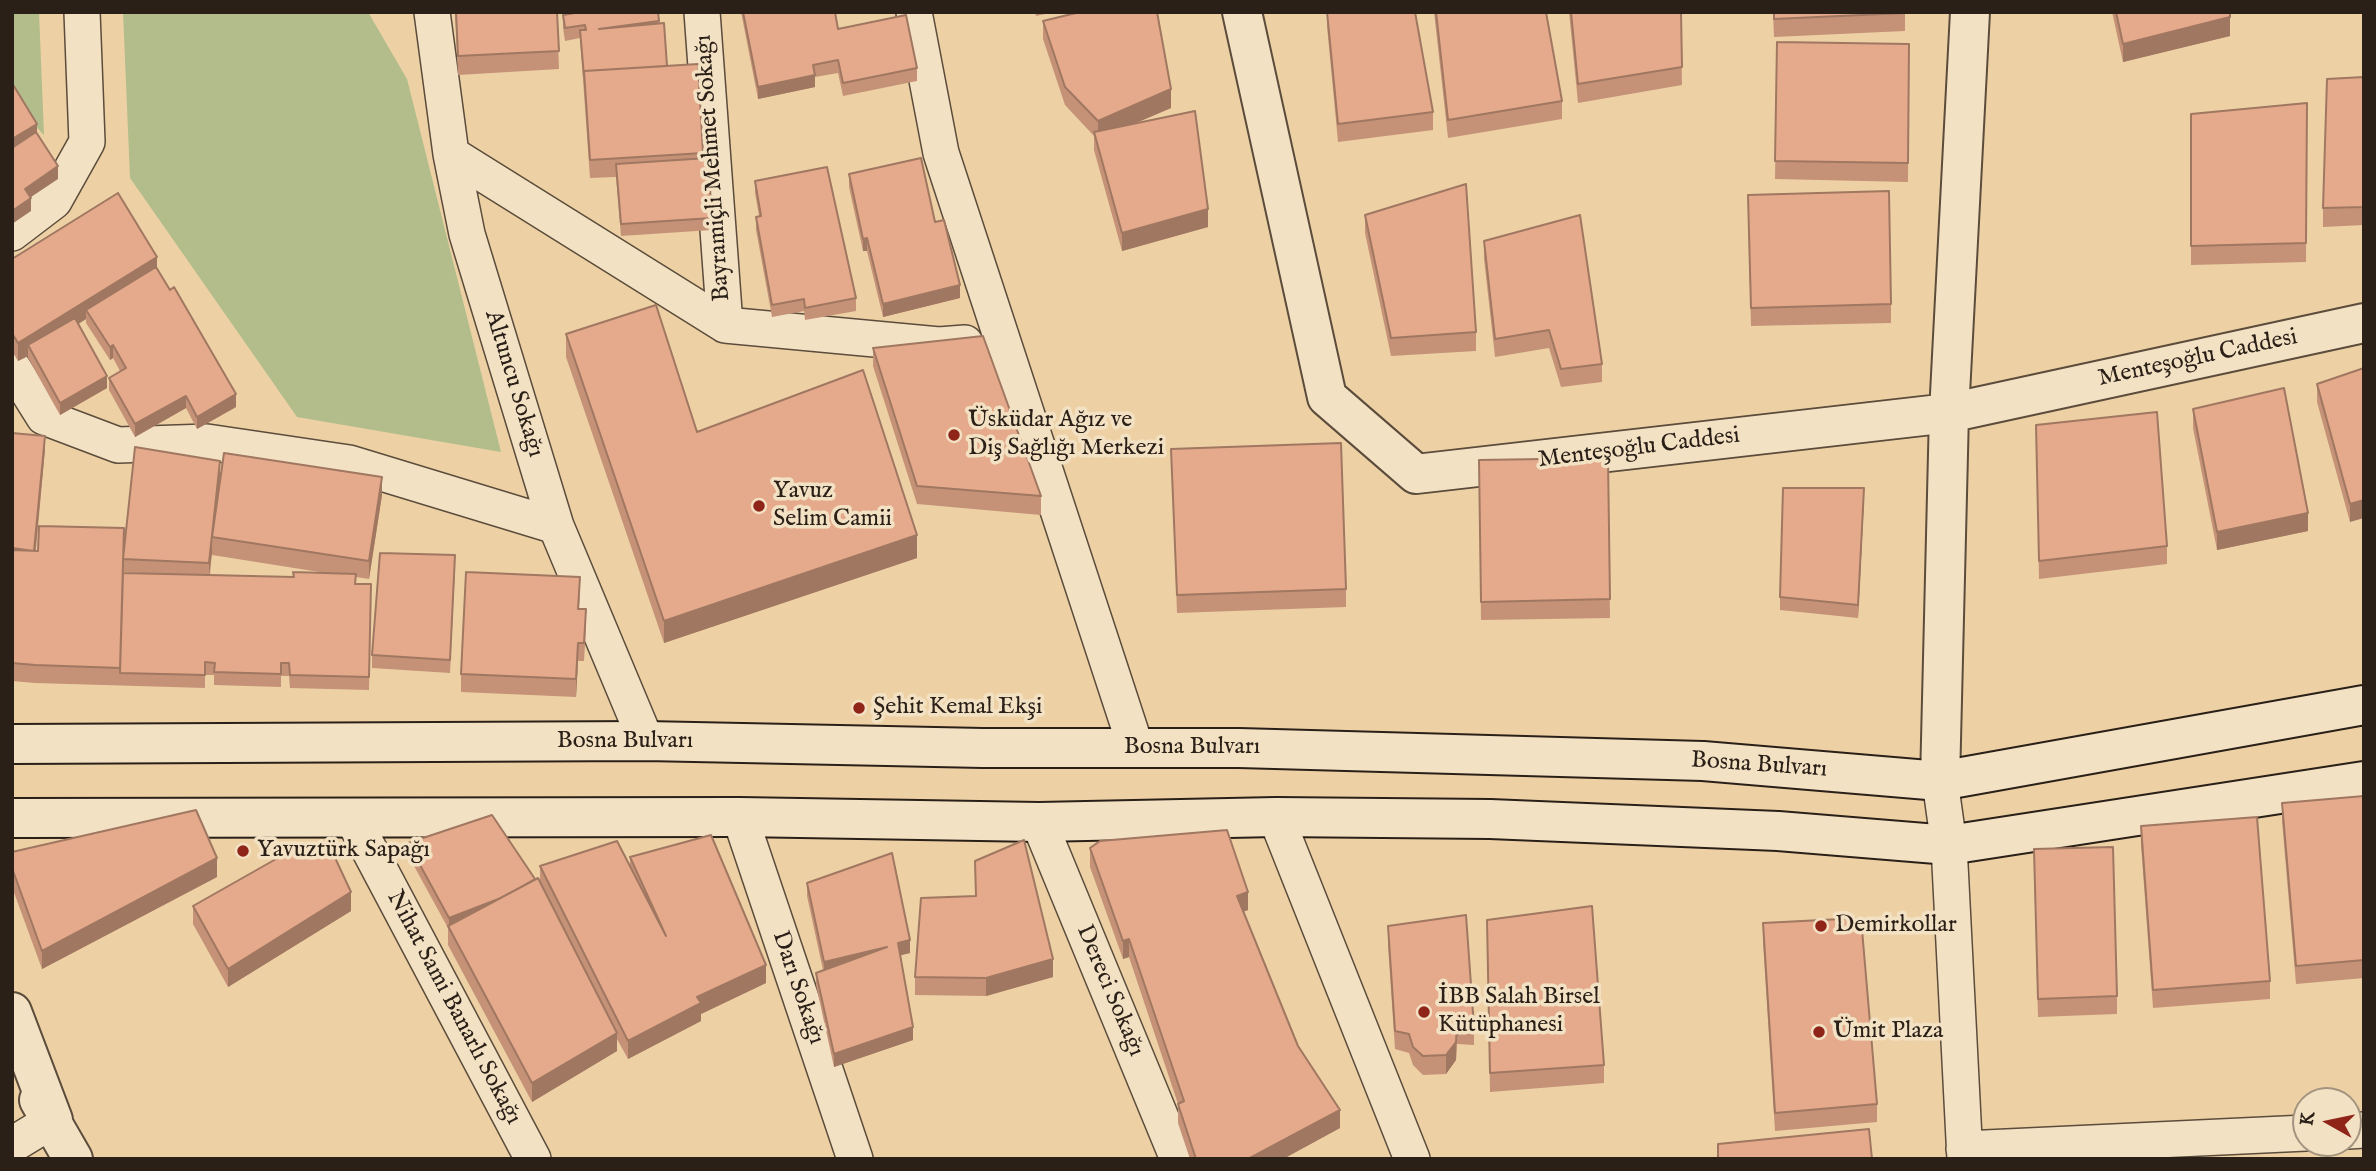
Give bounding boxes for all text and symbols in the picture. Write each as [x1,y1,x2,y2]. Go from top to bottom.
street label: Bayramiçli Mehmet Sokağı [690,34,738,302]
street label: Altuncu Sokağı [477,307,549,461]
street label: Menteşoğlu Caddesi [2096,324,2300,394]
place label: Üsküdar Ağız ve Diş Sağlığı Merkezi [968,407,1164,463]
street label: Menteşoğlu Caddesi [1537,422,1741,476]
marker: Üsküdar Ağız ve Diş Sağlığı Merkezi [946,427,962,443]
place label: Yavuz Selim Camii [773,478,892,534]
marker: Yavuz Selim Camii [751,498,767,514]
place label: Şehit Kemal Ekşi [873,694,1042,722]
marker: Şehit Kemal Ekşi [851,700,867,716]
street label: Bosna Bulvarı [557,728,693,756]
street label: Bosna Bulvarı [1124,734,1260,762]
street label: Bosna Bulvarı [1690,747,1828,785]
place label: Yavuztürk Sapağı [257,837,430,865]
marker: Yavuztürk Sapağı [235,843,251,859]
street label: Nihat Sami Banarlı Sokağı [379,886,527,1130]
place label: Demirkollar [1835,912,1957,940]
marker: Demirkollar [1813,918,1829,934]
street label: Dereci Sokağı [1068,921,1150,1061]
street label: Darı Sokağı [764,928,830,1048]
place label: İBB Salah Birsel Kütüphanesi [1438,984,1600,1040]
marker: İBB Salah Birsel Kütüphanesi [1416,1004,1432,1020]
place label: Ümit Plaza [1833,1018,1943,1046]
marker: Ümit Plaza [1811,1024,1827,1040]
north arrow [2292,1087,2362,1157]
text: K [2295,1110,2321,1128]

